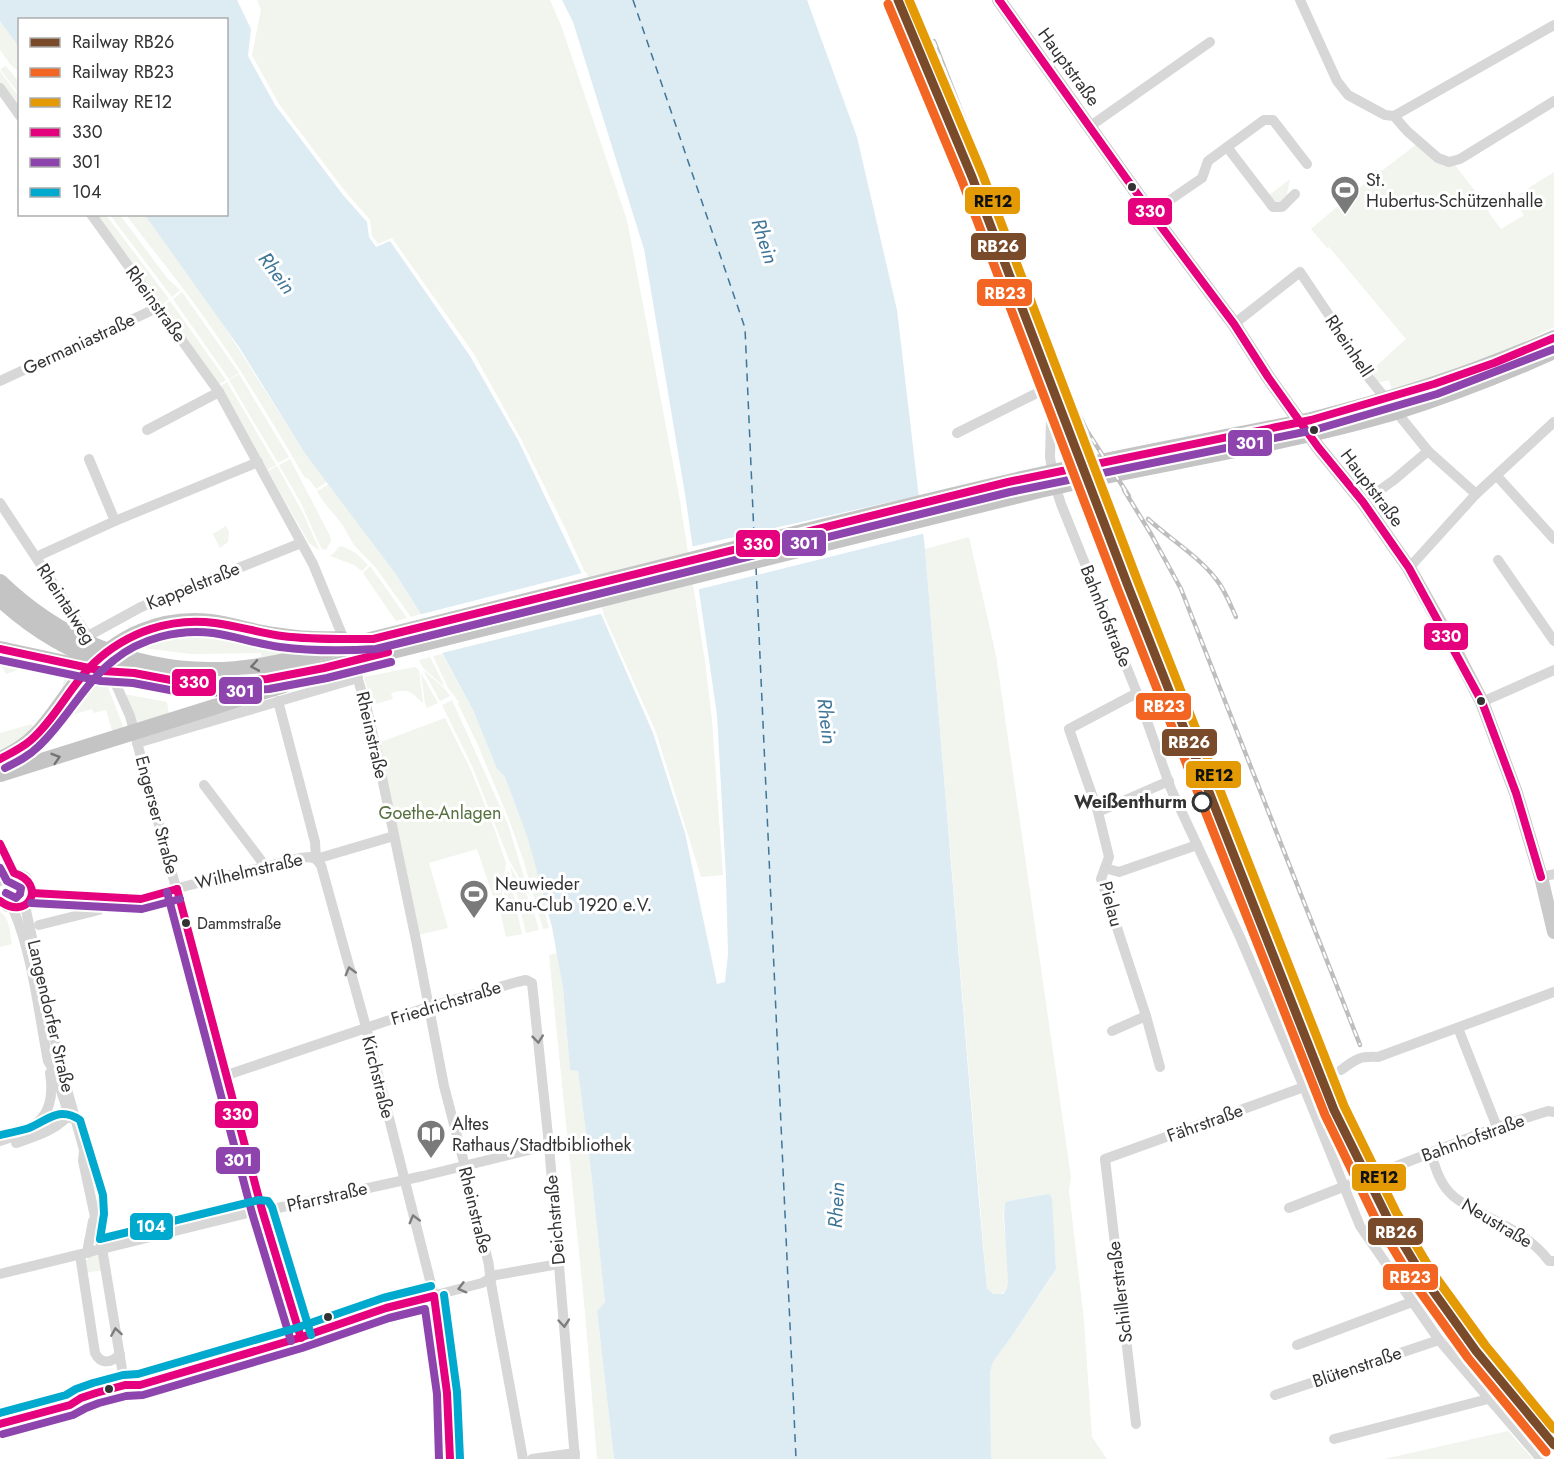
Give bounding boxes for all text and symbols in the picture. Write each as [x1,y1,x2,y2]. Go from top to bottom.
legend [18,18,228,216]
street label: Hauptstraße [1032,22,1106,112]
text: Railway RB26 [72,29,174,55]
text: Railway RB23 [72,59,174,85]
text: Railway RE12 [72,89,172,115]
text: 330 [72,119,103,145]
text: 301 [72,149,101,175]
place label: St. Hubertus-Schützenhalle [1366,167,1543,214]
sports icon: St. Hubertus-Schützenhalle [1329,174,1361,216]
text: 104 [72,179,101,205]
unlabelled marker [1126,181,1138,193]
line badge: RE12 [964,186,1021,215]
text: RE12 [974,190,1012,213]
line badge: 330 [1127,197,1173,226]
text: 330 [1135,200,1165,223]
water label: Rhein [744,215,785,268]
line badge: RB26 [970,232,1027,261]
text: RB26 [977,235,1019,258]
water label: Rhein [251,246,302,301]
street label: Rheinstraße [119,260,193,348]
line badge: RB23 [976,278,1033,307]
text: RB23 [984,282,1026,305]
street label: Germaniastraße [19,307,139,381]
street label: Rheinhell [1319,310,1379,382]
unlabelled marker [1308,424,1320,436]
line badge: 301 [1227,429,1273,457]
text: 301 [1236,432,1264,455]
street label: Hauptstraße [1334,444,1410,532]
line badge: 330 [735,529,781,558]
line badge: 301 [781,529,827,557]
text: 301 [790,532,818,555]
text: 330 [743,533,773,556]
street label: Kappelstraße [142,555,244,617]
street label: Rheintalweg [30,559,102,649]
street label: Bahnhofstraße [1074,561,1138,671]
line badge: 330 [1423,622,1469,651]
text: 330 [1431,625,1461,648]
one-way arrow [250,659,260,672]
line badge: 330 [171,668,217,697]
text: 330 [179,671,209,694]
line badge: 301 [218,676,263,705]
text: 301 [226,680,254,703]
street label: Rheinstraße [349,689,395,781]
line badge: RB23 [1135,692,1192,721]
text: RB23 [1143,695,1185,718]
unlabelled marker [1475,695,1487,707]
water label: Rhein [809,696,844,746]
line badge: RB26 [1161,728,1218,757]
text: RB26 [1168,731,1210,754]
one-way arrow [50,753,61,765]
street label: Engerser Straße [129,753,185,877]
line badge: RE12 [1185,760,1242,789]
text: RE12 [1195,764,1233,787]
place label: Weißenthurm [1074,789,1187,815]
marker: Weißenthurm [1192,792,1212,812]
park label: Goethe-Anlagen [379,800,501,826]
street label: Wilhelmstraße [193,846,305,896]
place label: Neuwieder Kanu-Club 1920 e.V. [495,871,652,918]
sports icon: Neuwieder Kanu-Club 1920 e.V. [458,878,490,920]
street label: Pielau [1092,878,1130,930]
place label: Dammstraße [197,912,281,935]
marker: Dammstraße [180,917,192,929]
street label: Langendorfer Straße [21,937,81,1095]
one-way arrow [345,966,358,976]
street label: Friedrichstraße [388,974,504,1032]
street label: Kirchstraße [355,1033,401,1121]
one-way arrow [531,1034,544,1043]
street label: Fährstraße [1163,1097,1247,1149]
line badge: 330 [214,1100,259,1129]
text: 330 [222,1103,252,1126]
street label: Bahnhofstraße [1418,1107,1528,1169]
place label: Altes Rathaus/Stadtbibliothek [452,1111,631,1158]
library icon: Altes Rathaus/Stadtbibliothek [415,1118,447,1160]
line badge: 301 [215,1146,261,1175]
text: 301 [224,1149,252,1172]
line badge: RE12 [1351,1163,1407,1192]
street label: Rheinstraße [452,1164,498,1256]
text: RE12 [1360,1166,1398,1189]
street label: Deichstraße [538,1174,572,1266]
street label: Pfarrstraße [284,1175,370,1219]
water label: Rhein [821,1181,852,1229]
street label: Neustraße [1457,1192,1537,1254]
line badge: 104 [129,1212,174,1241]
one-way arrow [409,1214,421,1225]
text: 104 [136,1215,166,1238]
line badge: RB26 [1367,1217,1424,1246]
text: RB26 [1375,1221,1417,1244]
street label: Schillerstraße [1101,1240,1139,1344]
line badge: RB23 [1382,1263,1439,1291]
text: RB23 [1389,1266,1431,1289]
one-way arrow [457,1281,468,1293]
unlabelled marker [322,1311,334,1323]
one-way arrow [557,1318,570,1327]
one-way arrow [111,1328,123,1337]
street label: Blütenstraße [1309,1340,1405,1394]
unlabelled marker [103,1383,115,1395]

